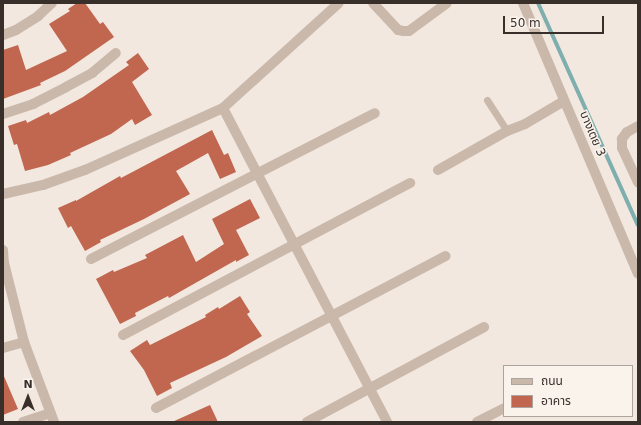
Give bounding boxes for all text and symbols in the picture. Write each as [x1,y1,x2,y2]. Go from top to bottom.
scale bar [505,8,606,34]
text: 50 m [510,16,541,30]
street label: บางเตย 3 [576,109,608,159]
legend [503,365,633,417]
text: ถนน [541,374,563,388]
north arrow [8,377,48,417]
text: N [23,378,33,391]
text: อาคาร [541,394,571,408]

